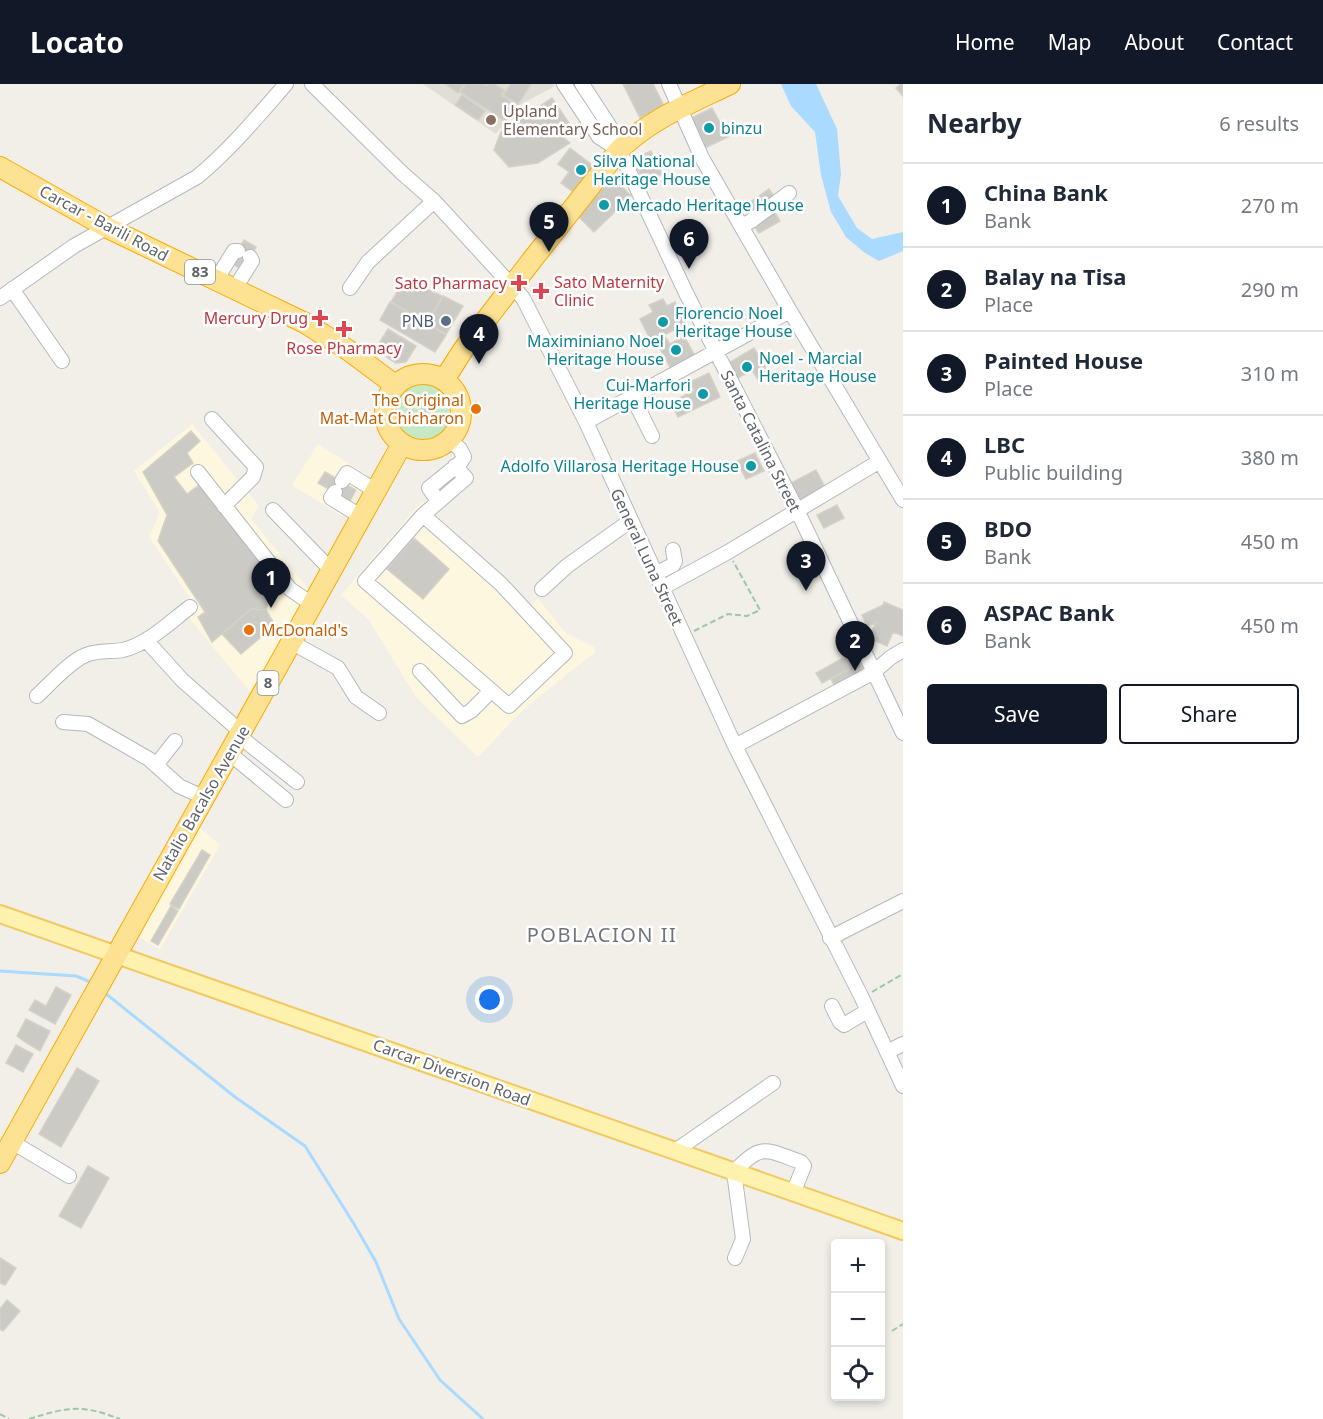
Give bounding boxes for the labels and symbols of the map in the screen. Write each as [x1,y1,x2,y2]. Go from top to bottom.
place label: Upland Elementary School [503,100,642,140]
marker: Upland Elementary School [484,113,498,127]
place label: binzu [721,117,762,139]
marker: binzu [702,121,716,135]
place label: Silva National Heritage House [593,150,711,190]
marker: Silva National Heritage House [574,163,588,177]
street label: Carcar - Barili Road [36,180,172,266]
place label: Mercado Heritage House [616,194,804,216]
marker: Mercado Heritage House [597,198,611,212]
pin: 5 [530,202,568,252]
pin: 6 [670,220,708,269]
road number: 83 [185,260,215,284]
place label: Sato Maternity Clinic [554,271,665,311]
place label: Sato Pharmacy [395,272,508,294]
marker: Sato Pharmacy [512,276,526,290]
marker: Sato Maternity Clinic [532,282,550,300]
place label: Florencio Noel Heritage House [675,302,793,342]
place label: Mercury Drug [204,307,308,329]
place label: PNB [402,310,434,332]
marker: Mercury Drug [313,311,327,325]
marker: PNB [439,314,453,328]
pin: 4 [460,314,498,364]
marker: Florencio Noel Heritage House [656,315,670,329]
marker: Rose Pharmacy [337,322,351,336]
place label: Maximiniano Noel Heritage House [527,330,664,370]
place label: Rose Pharmacy [286,337,403,359]
marker: Maximiniano Noel Heritage House [669,343,683,357]
place label: Noel - Marcial Heritage House [759,347,877,387]
marker: Noel - Marcial Heritage House [740,360,754,374]
street label: Santa Catalina Street [716,366,806,516]
place label: Cui-Marfori Heritage House [573,374,691,414]
marker: Cui-Marfori Heritage House [696,387,710,401]
place label: The Original Mat-Mat Chicharon [320,389,464,429]
marker: The Original Mat-Mat Chicharon [469,402,483,416]
place label: Adolfo Villarosa Heritage House [501,455,739,477]
marker: Adolfo Villarosa Heritage House [744,459,758,473]
street label: General Luna Street [606,485,689,629]
pin: 3 [786,542,826,591]
pin: 1 [252,558,290,608]
place label: McDonald's [261,619,348,641]
pin: 2 [836,622,874,671]
marker: McDonald's [242,623,256,637]
road number: 8 [258,671,278,695]
street label: Natalio Bacalso Avenue [148,721,254,885]
district label: POBLACION II [527,921,677,948]
your location [475,985,504,1014]
street label: Carcar Diversion Road [370,1033,534,1111]

